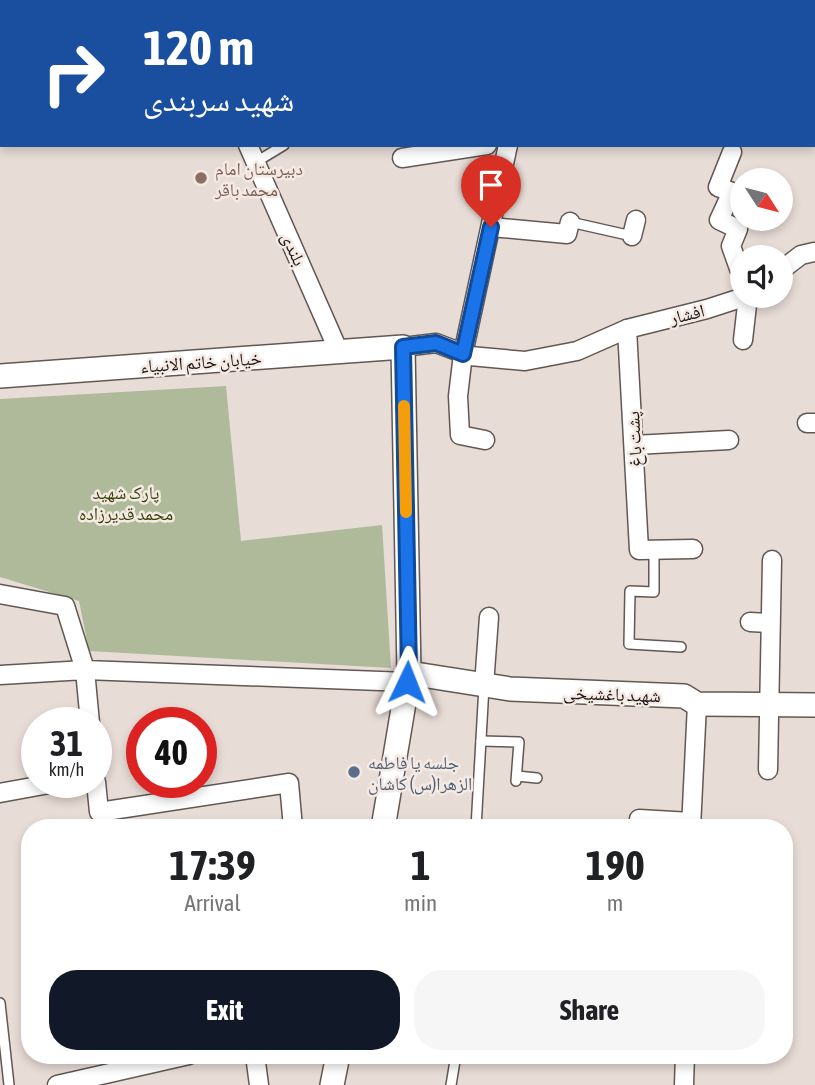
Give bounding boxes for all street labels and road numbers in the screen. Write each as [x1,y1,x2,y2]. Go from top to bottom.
street label: بلندی [277,229,311,269]
street label: افشار [666,300,707,329]
street label: خیابان خاتم الانبیاء [139,347,263,379]
street label: پشت باغ [622,411,647,467]
street label: شهید باغشیخی [563,682,661,707]

